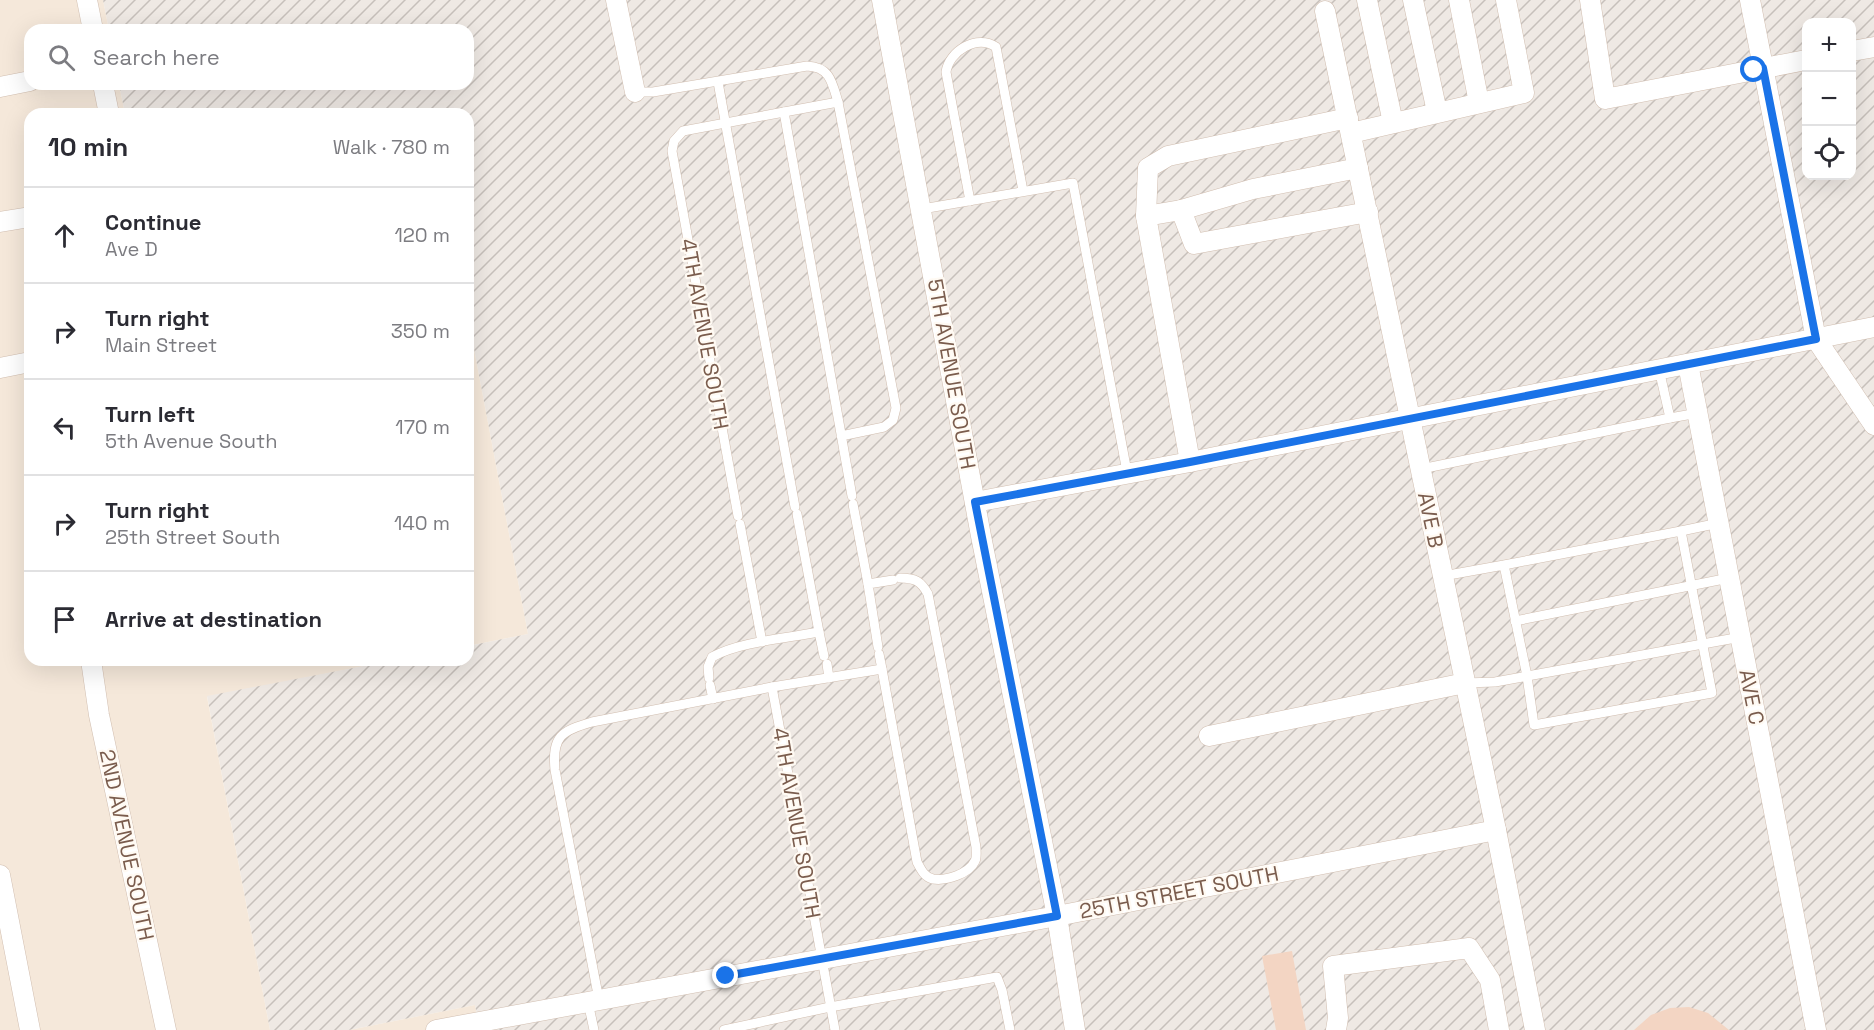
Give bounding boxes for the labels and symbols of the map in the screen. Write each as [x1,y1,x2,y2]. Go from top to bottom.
route start [1740,56,1766,82]
street label: 4TH AVENUE SOUTH [675,236,735,432]
street label: 5TH AVENUE SOUTH [922,277,982,471]
street label: AVE B [1412,490,1450,550]
street label: AVE C [1733,667,1771,727]
street label: 4TH AVENUE SOUTH [767,725,827,921]
street label: 2ND AVENUE SOUTH [94,747,160,943]
street label: 25TH STREET SOUTH [1077,859,1281,925]
route end [712,962,738,988]

